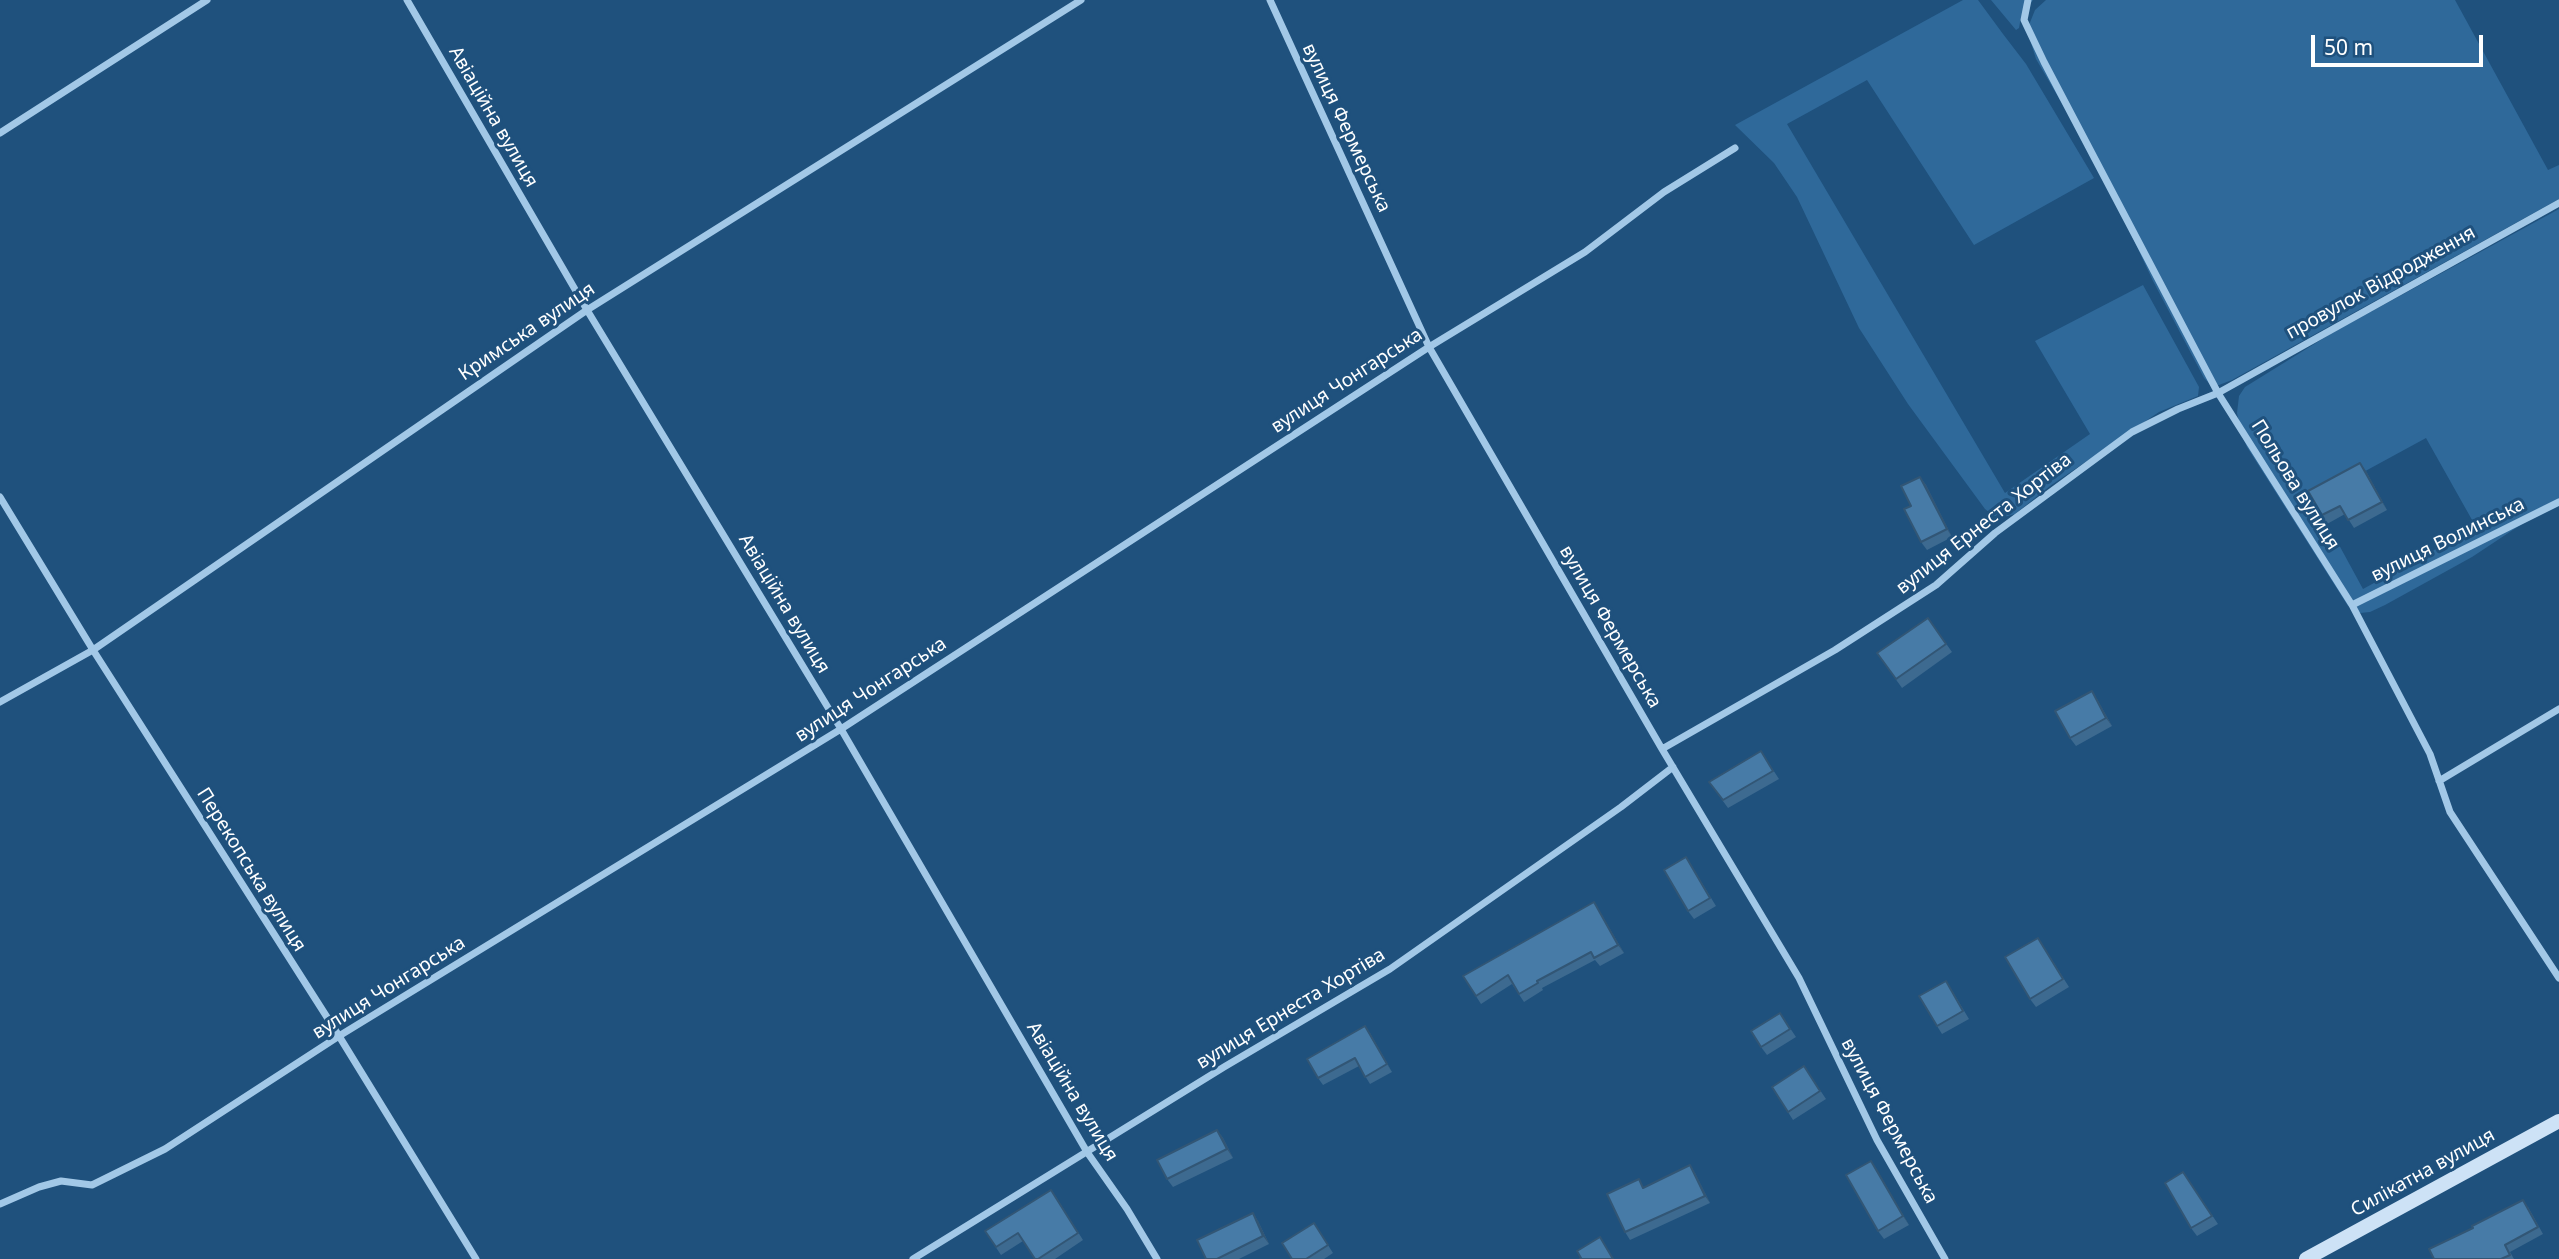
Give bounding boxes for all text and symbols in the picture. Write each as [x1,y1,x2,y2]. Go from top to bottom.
scale bar [2314,21,2486,65]
text: 50 m [2324,33,2373,61]
street label: вулиця Фермерська [1297,40,1395,216]
street label: Авіаційна вулиця [443,43,543,191]
street label: провулок Відродження [2282,221,2480,345]
street label: Кримська вулиця [454,278,600,386]
street label: вулиця Чонгарська [1267,324,1427,438]
street label: Польова вулиця [2246,416,2344,554]
street label: вулиця Ернеста Хортіва [1892,448,2076,600]
street label: вулиця Волинська [2368,493,2528,587]
street label: Авіаційна вулиця [733,530,835,678]
street label: вулиця Фермерська [1554,542,1666,712]
street label: вулиця Чонгарська [791,633,951,747]
street label: Перекопська вулиця [191,784,311,956]
street label: вулиця Чонгарська [308,932,470,1044]
street label: вулиця Ернеста Хортіва [1192,944,1390,1074]
street label: Авіаційна вулиця [1021,1018,1123,1166]
street label: вулиця Фермерська [1836,1034,1942,1208]
street label: Силікатна вулиця [2347,1124,2499,1222]

